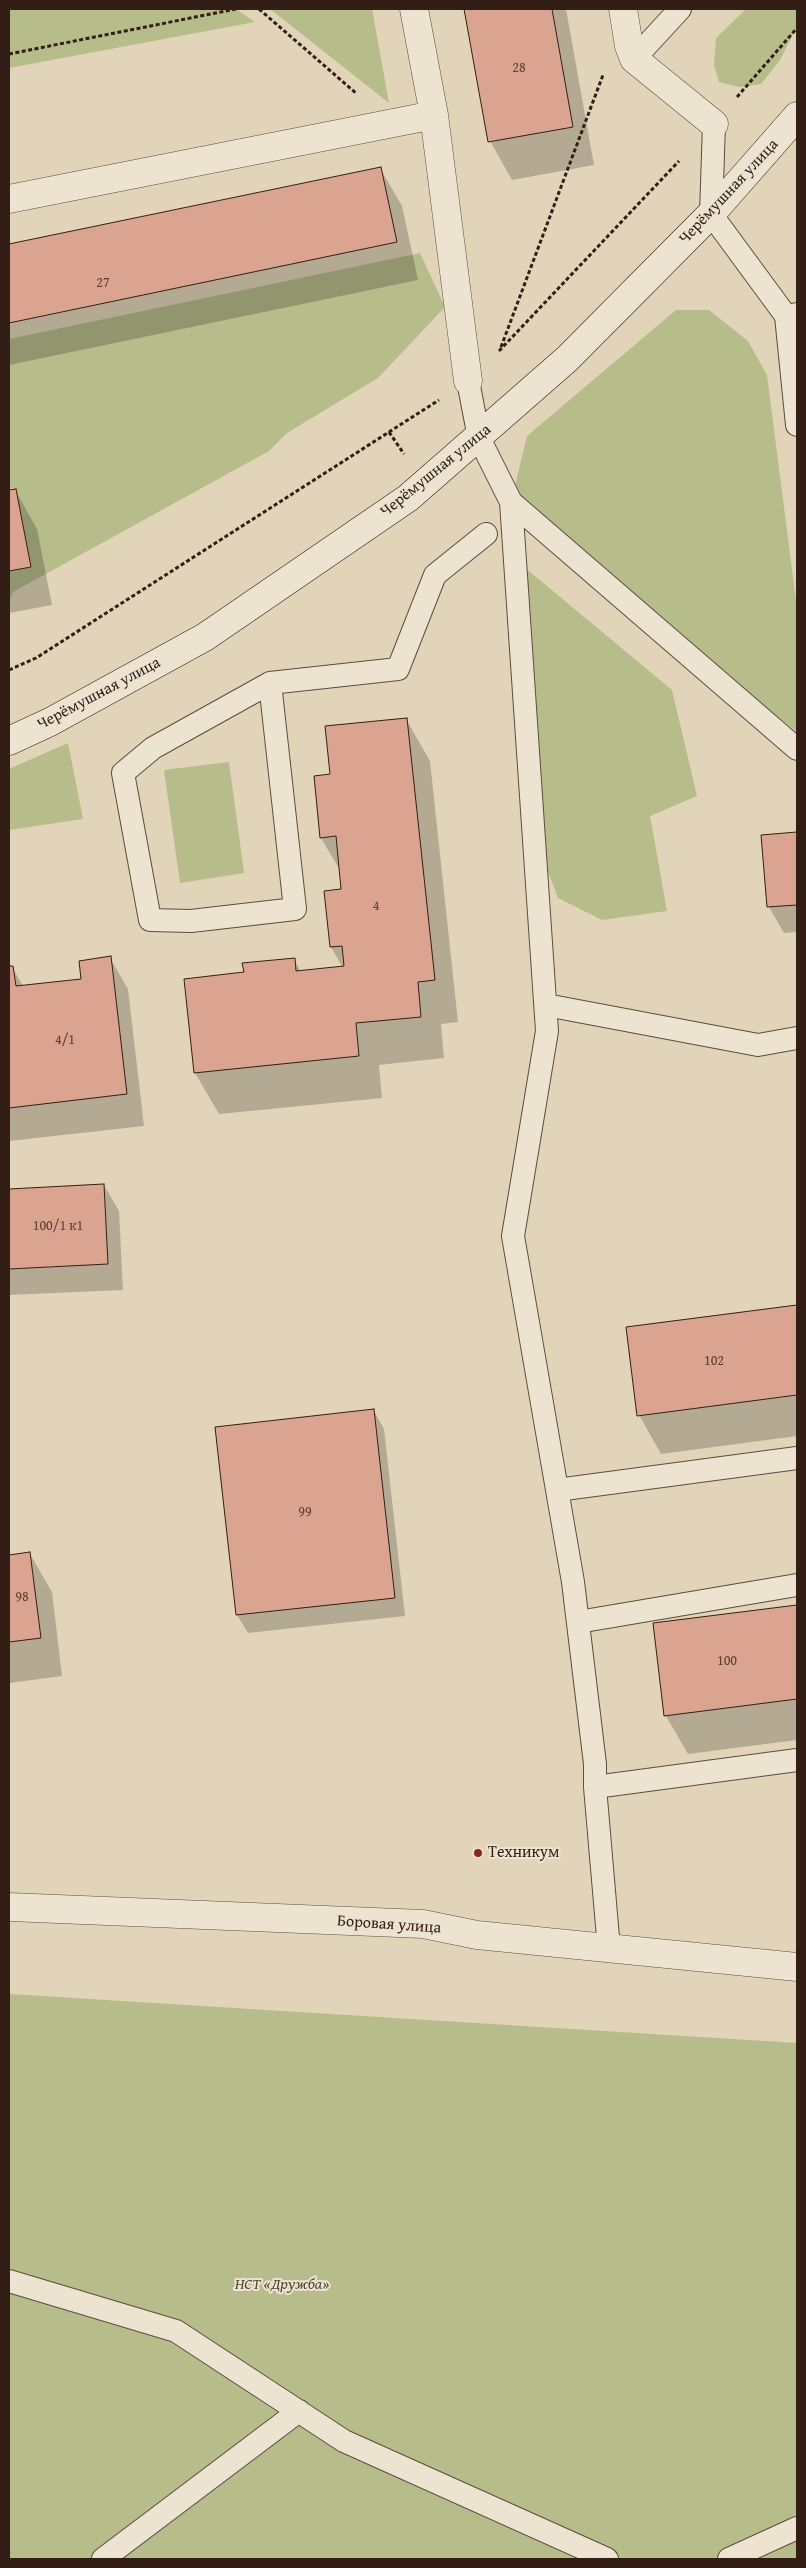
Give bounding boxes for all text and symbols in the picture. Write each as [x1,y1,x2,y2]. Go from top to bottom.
house number: 28 [512,60,526,76]
street label: Черёмушная улица [675,135,783,249]
house number: 27 [96,275,110,291]
street label: Черёмушная улица [377,420,495,522]
street label: Черёмушная улица [34,653,164,735]
house number: 4 [373,898,379,914]
house number: 4/1 [55,1032,75,1048]
house number: 100/1 к1 [33,1218,83,1234]
house number: 102 [704,1353,724,1369]
house number: 99 [298,1504,312,1520]
house number: 98 [15,1589,29,1605]
house number: 100 [717,1653,737,1669]
place label: Техникум [488,1843,559,1863]
marker: Техникум [472,1847,484,1859]
street label: Боровая улица [336,1912,442,1938]
park label: НСТ «Дружба» [235,2275,329,2295]

